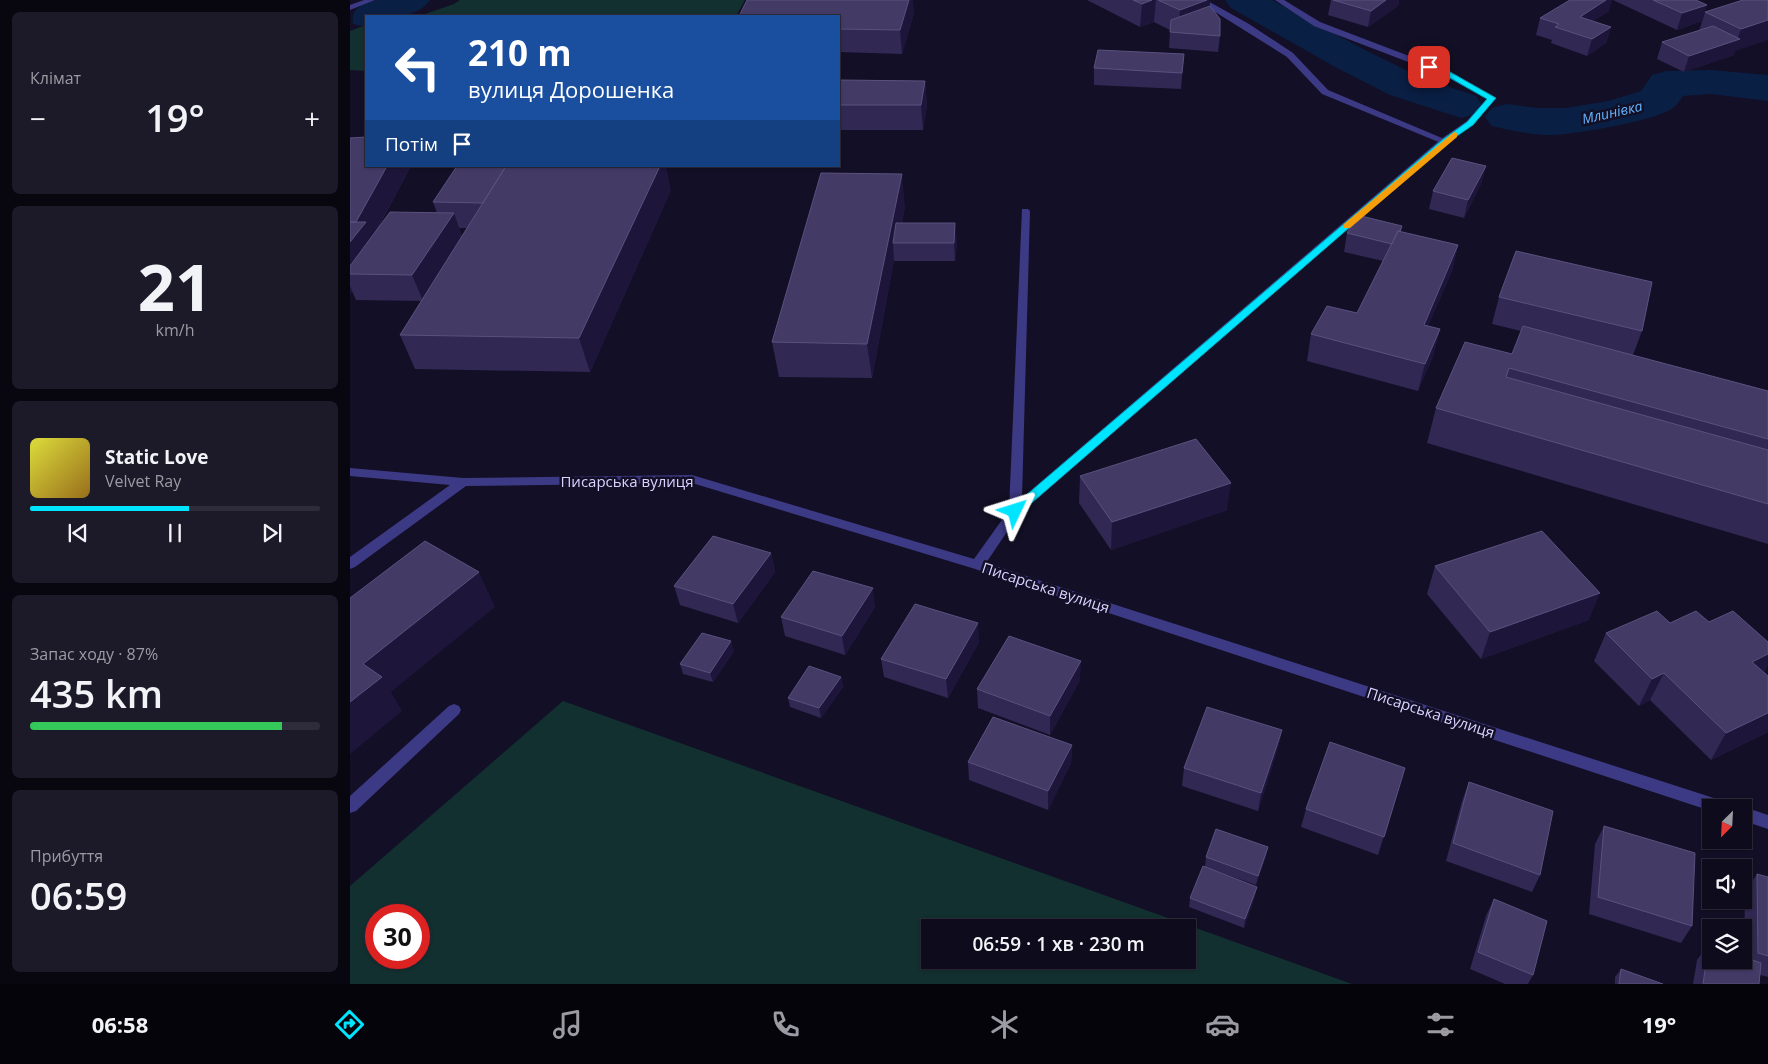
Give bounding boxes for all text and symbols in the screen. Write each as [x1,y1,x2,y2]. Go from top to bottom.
text: 210 m [468,29,572,76]
icon: left [385,35,450,100]
pin [1408,46,1450,88]
icon: arrive [1415,53,1443,81]
text: Клімат [30,67,81,89]
text: вулиця Дорошенка [468,74,674,104]
text: 19° [145,91,205,143]
water label: Млинівка [1580,96,1644,128]
text: − [30,99,46,137]
text: + [304,99,320,137]
icon: arrive [448,130,476,158]
text: Потім [385,131,438,157]
text: 21 [138,242,212,330]
text: km/h [156,319,194,341]
text: Static Love [105,444,208,470]
text: Velvet Ray [105,470,181,492]
street label: Писарська вулиця [560,471,694,491]
position arrow [988,484,1040,536]
icon: previous [64,519,92,547]
icon: pause [161,519,189,547]
icon: next [258,519,286,547]
street label: Писарська вулиця [980,557,1112,617]
text: Запас ходу · 87% [30,643,158,665]
text: 435 km [30,667,163,719]
street label: Писарська вулиця [1365,682,1497,742]
north arrow [1702,799,1752,849]
map controls [1702,799,1752,969]
text: Прибуття [30,845,103,867]
button: sound [1702,859,1752,909]
text: 06:59 [30,869,127,921]
speed limit sign: 30 [365,904,430,969]
button: layers [1702,919,1752,969]
text: 06:59 · 1 хв · 230 m [972,931,1145,957]
icon: directions [332,1007,367,1042]
icon: music [550,1007,585,1042]
icon: phone [768,1007,803,1042]
icon: climate [987,1007,1022,1042]
icon: car [1205,1007,1240,1042]
icon: filters [1423,1007,1458,1042]
text: 06:58 [92,1009,148,1039]
text: 19° [1642,1009,1676,1039]

